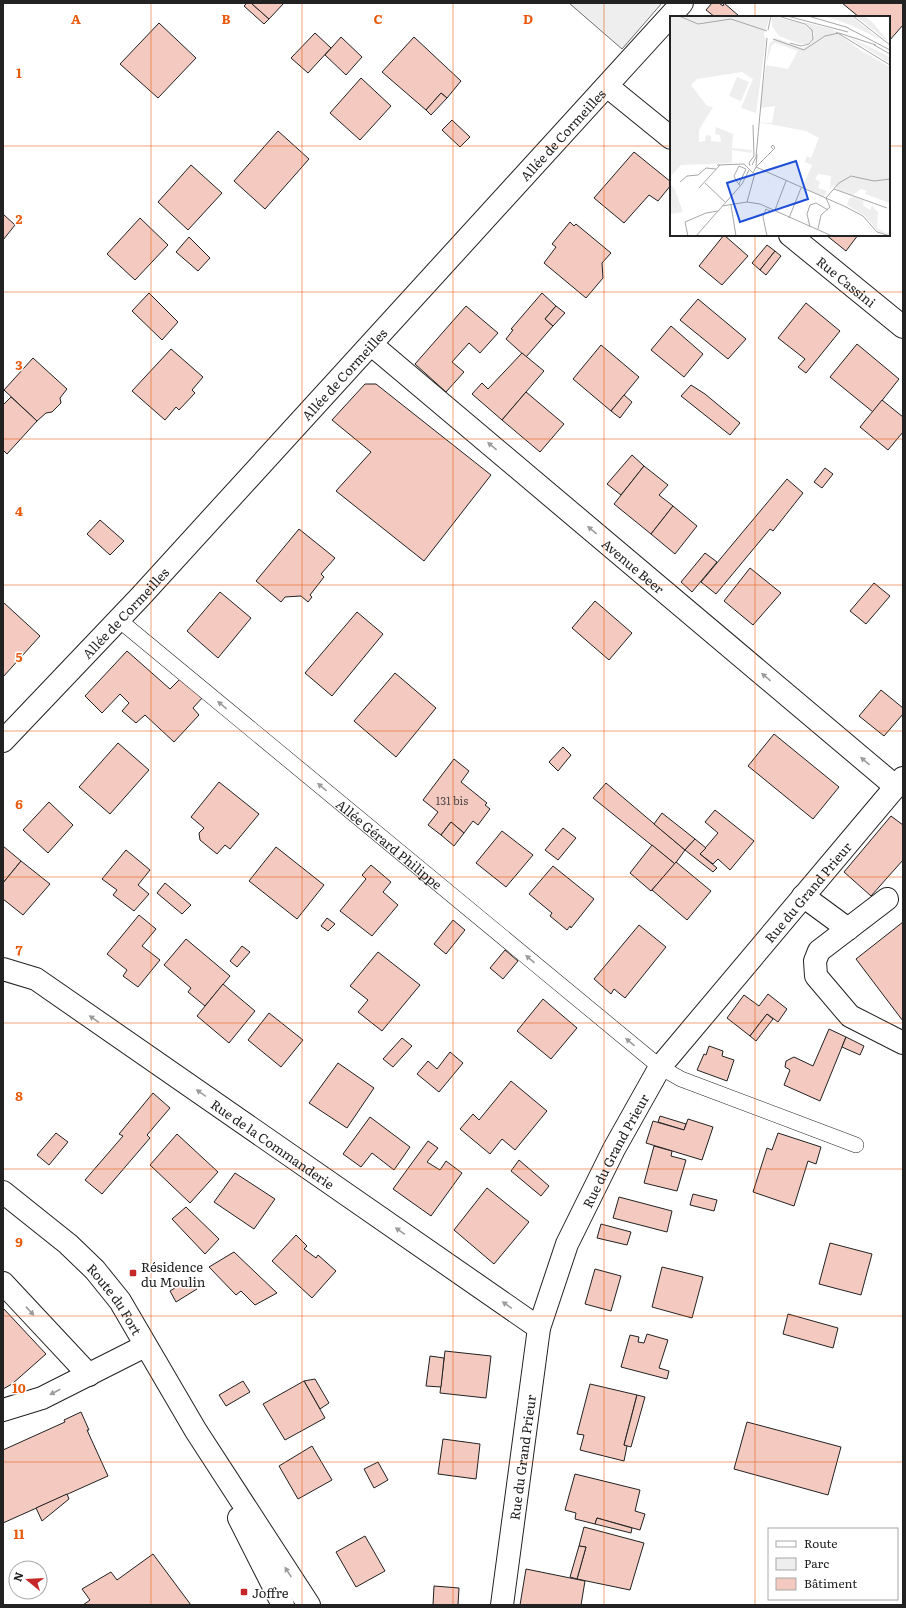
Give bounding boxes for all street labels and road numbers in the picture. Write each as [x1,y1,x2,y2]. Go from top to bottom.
street label: Allée de Cormeilles [515,84,609,185]
street label: Rue Cassini [813,251,881,311]
street label: Allée de Cormeilles [297,323,391,424]
street label: Avenue Beer [598,534,669,598]
street label: Allée de Cormeilles [77,563,173,662]
street label: Allée Gérard Philippe [332,794,447,893]
street label: Rue du Grand Prieur [759,837,856,946]
street label: Rue du Grand Prieur [577,1089,653,1211]
street label: Rue de la Commanderie [207,1094,339,1193]
street label: Route du Fort [84,1258,147,1339]
street label: Rue du Grand Prieur [504,1393,540,1521]

